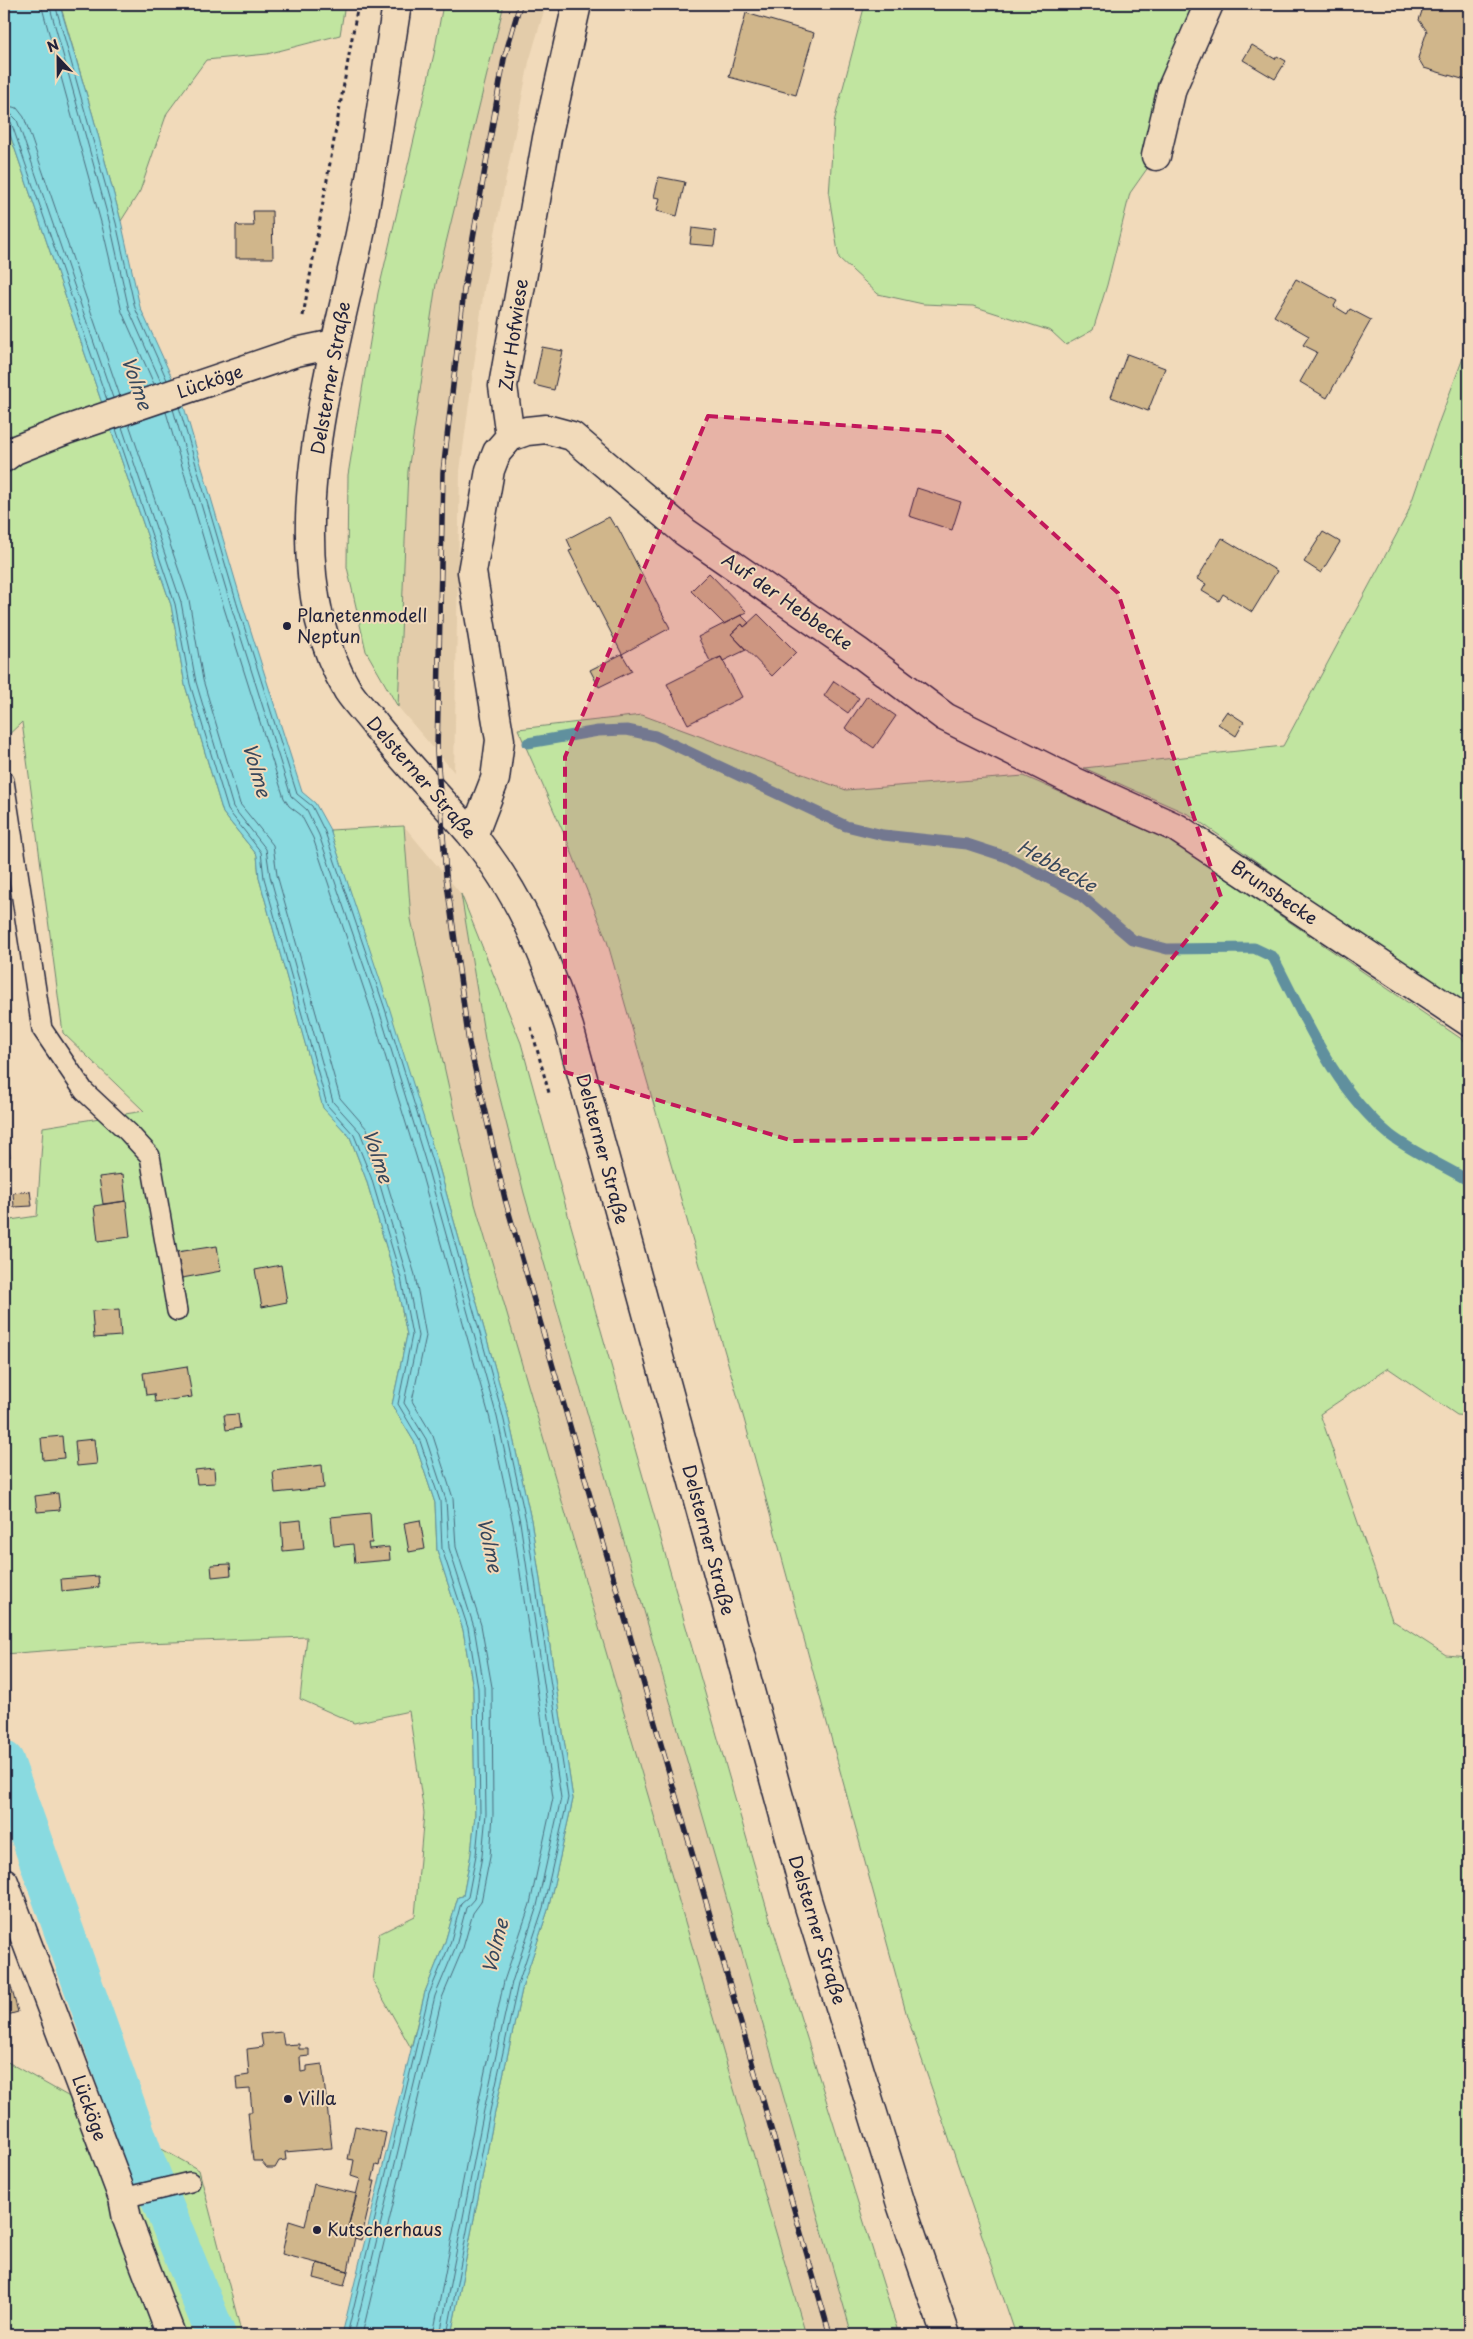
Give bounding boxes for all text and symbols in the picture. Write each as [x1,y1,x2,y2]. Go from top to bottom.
north arrow [32,32,82,82]
text: N [44,34,62,57]
street label: Zur Hofwiese [491,277,534,393]
street label: Delsterner Straße [303,299,356,456]
water label: Volme [116,352,160,414]
street label: Lücköge [173,357,246,404]
street label: Auf der Hebbecke [717,546,859,656]
place label: Planetenmodell Neptun [297,601,427,649]
marker: Planetenmodell Neptun [281,620,293,632]
street label: Delsterner Straße [361,710,483,844]
water label: Volme [237,739,279,801]
water label: Hebbecke [1013,832,1103,899]
street label: Brunsbecke [1226,853,1324,931]
street label: Delsterner Straße [570,1070,637,1227]
water label: Volme [357,1125,401,1187]
street label: Delsterner Straße [676,1461,743,1618]
water label: Volme [472,1515,511,1575]
street label: Delsterner Straße [783,1852,854,2008]
water label: Volme [474,1915,514,1976]
street label: Lücköge [66,2071,115,2144]
place label: Villa [298,2084,337,2111]
marker: Villa [282,2093,294,2105]
place label: Kutscherhaus [327,2215,442,2242]
marker: Kutscherhaus [311,2224,323,2236]

